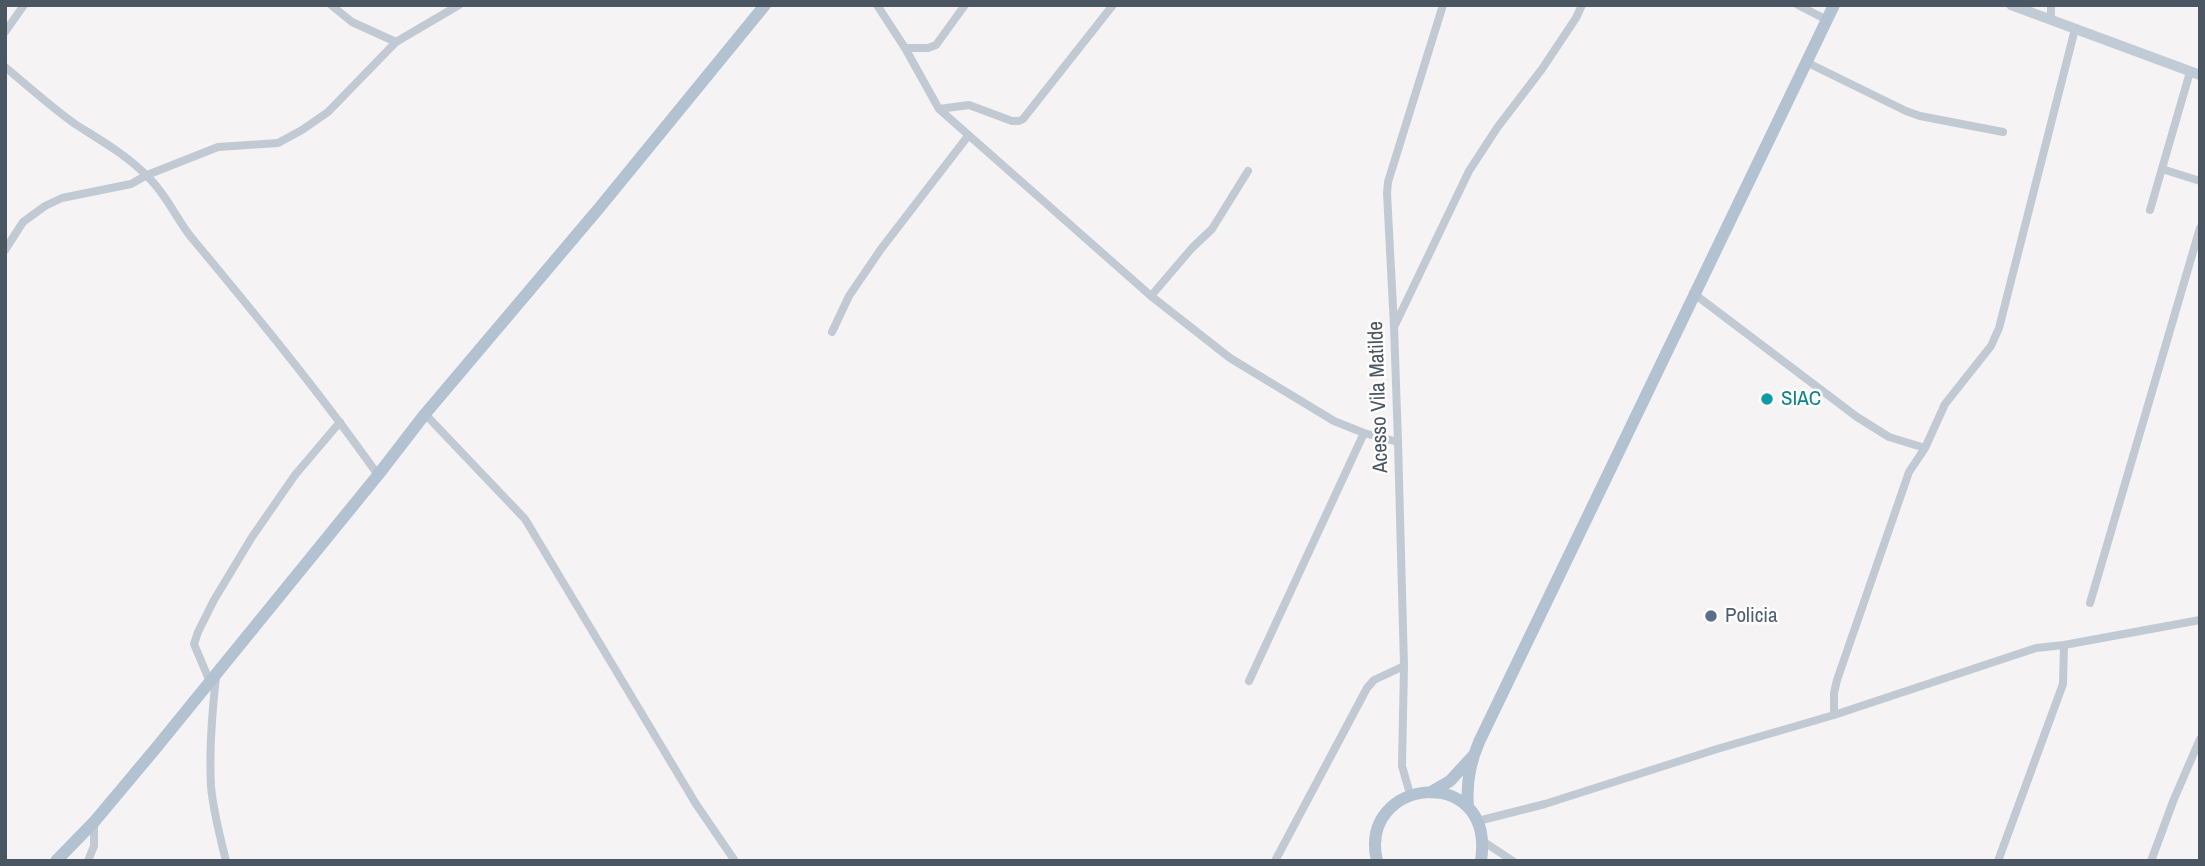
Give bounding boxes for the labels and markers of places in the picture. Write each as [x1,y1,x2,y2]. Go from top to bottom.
place label: SIAC [1781,386,1821,412]
marker: SIAC [1759,391,1775,407]
place label: Policia [1725,603,1778,629]
marker: Policia [1703,608,1719,624]

